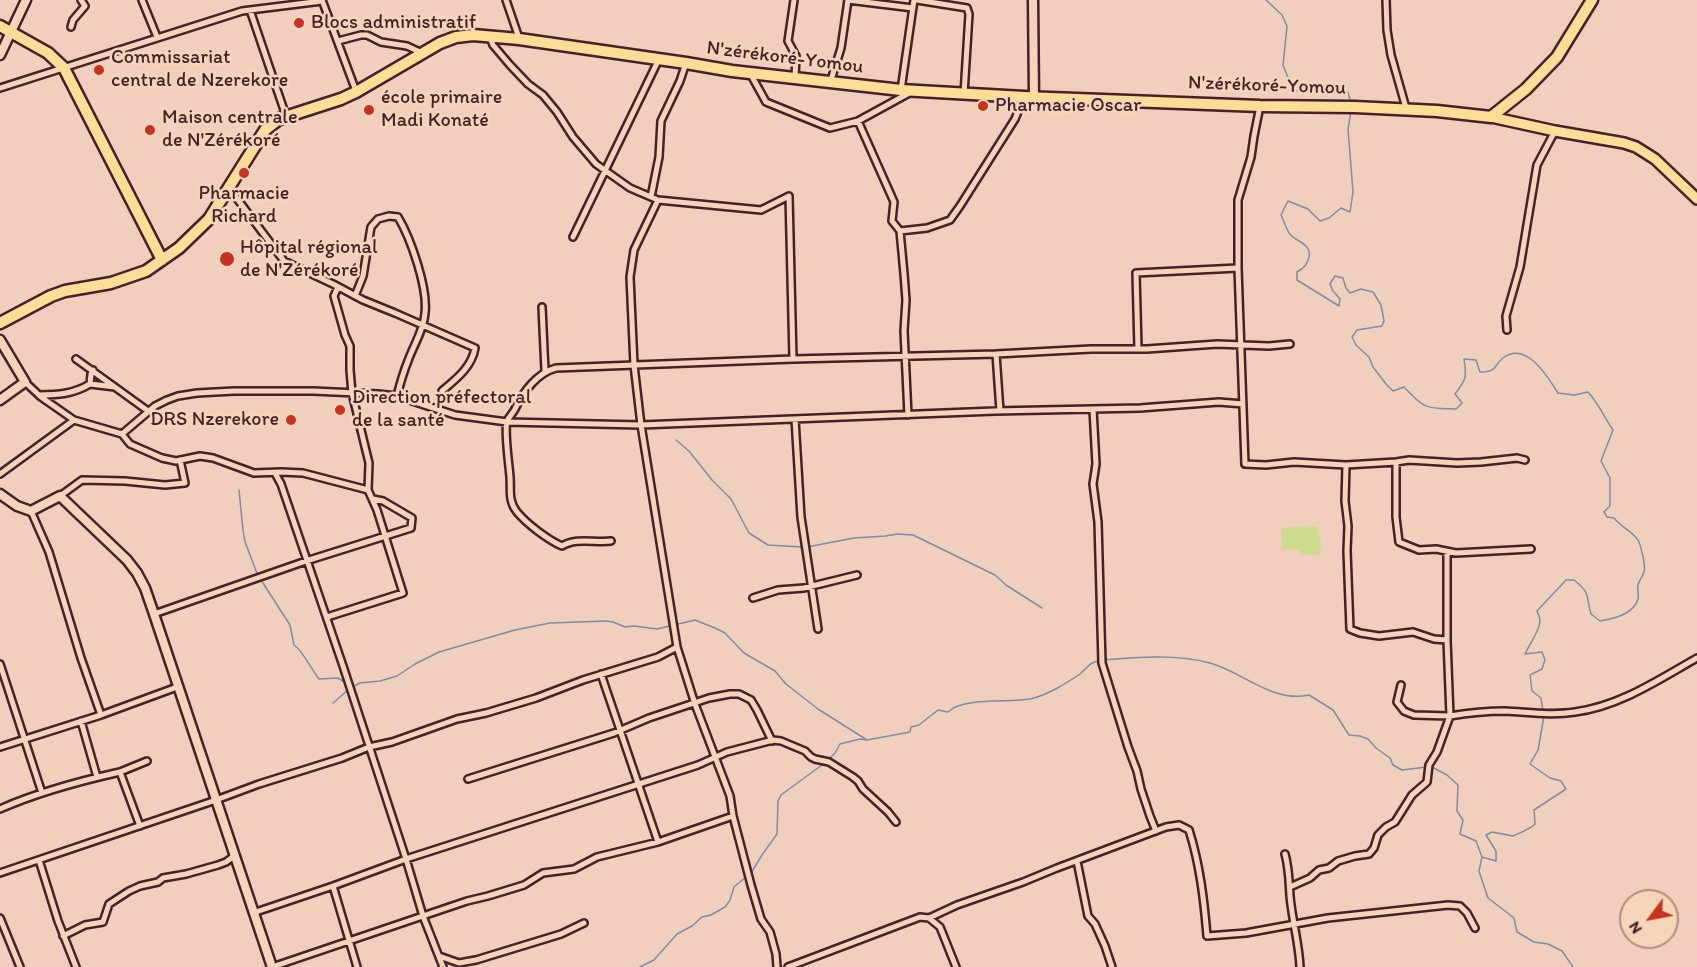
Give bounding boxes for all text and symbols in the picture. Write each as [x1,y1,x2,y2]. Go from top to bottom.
place label: Blocs administratif [311,11,476,35]
marker: Blocs administratif [292,16,306,30]
street label: N'zérékoré-Yomou [705,36,865,80]
place label: Commissariat central de Nzerekore [111,46,288,93]
marker: Commissariat central de Nzerekore [92,63,106,77]
street label: N'zérékoré-Yomou [1188,71,1346,101]
place label: école primaire Madi Konaté [381,86,502,133]
place label: Pharmacie Oscar [995,94,1141,118]
marker: Pharmacie Oscar [976,99,990,113]
marker: école primaire Madi Konaté [362,103,376,117]
place label: Maison centrale de N'Zérékoré [162,106,298,153]
marker: Maison centrale de N'Zérékoré [143,123,157,137]
marker: Pharmacie Richard [237,166,251,180]
place label: Pharmacie Richard [199,182,289,229]
place label: Hôpital régional de N'Zérékoré [240,236,378,283]
marker: Hôpital régional de N'Zérékoré [218,250,236,268]
place label: Direction préfectoral de la santé [352,386,531,433]
marker: Direction préfectoral de la santé [333,403,347,417]
place label: DRS Nzerekore [150,408,279,432]
marker: DRS Nzerekore [284,413,298,427]
north arrow [1619,889,1679,949]
text: N [1624,918,1646,937]

